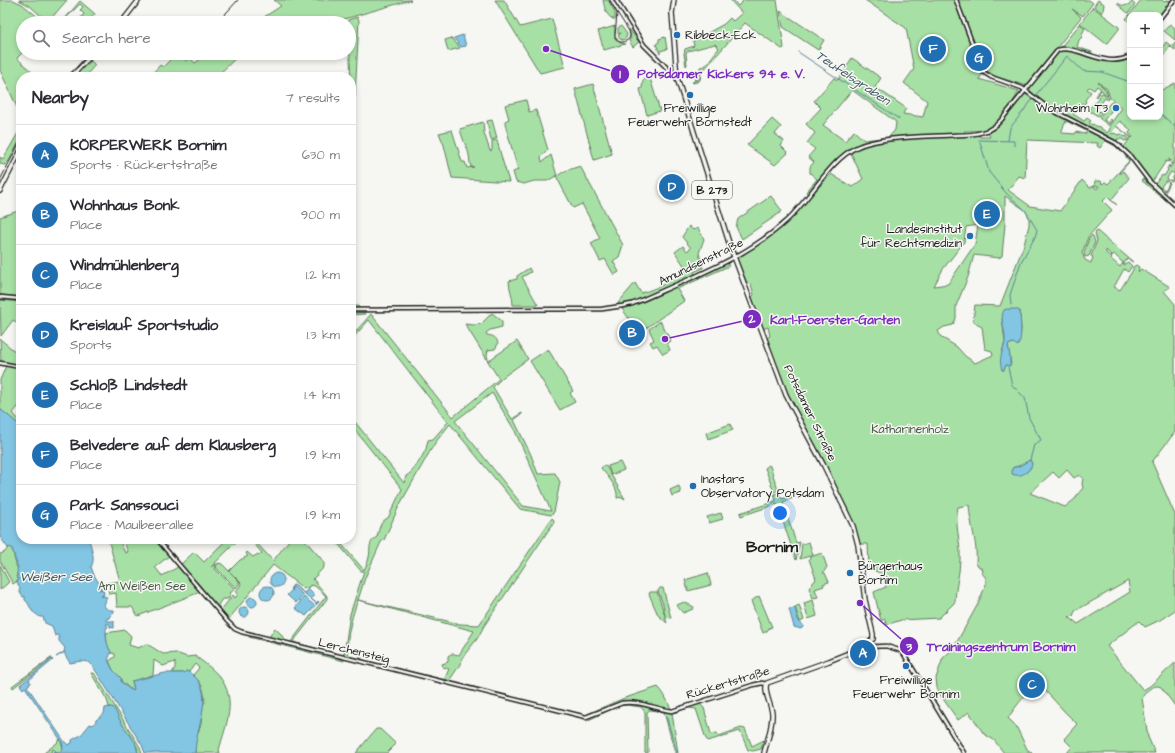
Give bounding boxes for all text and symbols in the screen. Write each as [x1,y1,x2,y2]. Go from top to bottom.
map controls [1127,12,1163,120]
button: + [1127,12,1163,48]
search box [16,16,356,60]
icon: search [30,27,52,49]
place label: Ribbeck-Eck [685,27,757,44]
text: Search here [62,28,151,49]
marker: Ribbeck-Eck [672,30,682,40]
pin: F [920,34,946,64]
pin: G [966,43,992,73]
water label: Teufelsgraben [812,46,895,111]
button: − [1127,48,1163,84]
callout: Potsdamer Kickers 94 e. V. [610,61,813,86]
text: Potsdamer Kickers 94 e. V. [637,65,805,83]
text: 1 [619,66,621,83]
button: layers [1127,84,1163,120]
text: Nearby [32,86,89,110]
text: 7 results [286,89,340,107]
marker: Freiwillige Feuerwehr Bornstedt [685,90,695,100]
place label: Freiwillige Feuerwehr Bornstedt [628,100,752,131]
place label: Wohnheim T3 [1036,100,1108,117]
marker: Wohnheim T3 [1111,103,1121,113]
text: KÖRPERWERK Bornim [70,135,227,156]
text: A [41,146,49,164]
text: 630 m [302,146,340,164]
text: Sports · Rückertstraße [70,156,217,174]
pin: D [659,172,685,202]
road number: B 273 [692,181,732,199]
text: Wohnhaus Bonk [70,195,180,216]
pin: E [974,199,1000,229]
text: B [40,206,50,224]
text: 900 m [301,206,340,224]
text: Place [70,216,102,234]
place label: Landesinstitut für Rechtsmedizin [860,221,962,252]
marker: Landesinstitut für Rechtsmedizin [965,231,975,241]
street label: Amundsenstraße [656,234,747,290]
text: Windmühlenberg [70,255,179,276]
text: C [40,266,50,284]
text: 1.2 km [306,266,340,284]
text: Place [70,276,102,294]
callout: Karl-Foerster-Garten [742,307,908,332]
text: 2 [748,311,756,328]
text: Karl-Foerster-Garten [770,311,900,329]
text: Kreislauf Sportstudio [70,315,218,336]
pin: B [619,318,645,348]
text: D [41,326,49,344]
text: 1.3 km [307,326,340,344]
text: Sports [70,336,112,354]
street label: Potsdamer Straße [779,362,841,464]
text: Schloß Lindstedt [70,375,187,396]
text: E [41,386,49,404]
text: 1.4 km [304,386,340,404]
text: Place [70,396,102,414]
park label: Katharinenholz [871,421,949,438]
text: Belvedere auf dem Klausberg [70,435,276,456]
text: F [40,446,50,464]
text: 1.9 km [306,446,340,464]
text: Place [70,456,102,474]
place label: Inastars Observatory Potsdam [701,471,824,503]
marker: Inastars Observatory Potsdam [688,481,698,491]
text: Park Sanssouci [70,495,178,516]
your location [770,503,790,523]
text: G [40,506,50,524]
text: 1.9 km [306,506,340,524]
text: Place · Maulbeerallee [70,516,194,534]
district label: Bornim [746,536,799,558]
place label: Bürgerhaus Bornim [858,558,923,589]
water label: Weißer See [20,568,93,586]
marker: Bürgerhaus Bornim [845,568,855,578]
park label: Am Weißen See [98,578,186,595]
street label: Lerchensteig [316,634,391,669]
callout: Trainingszentrum Bornim [899,634,1083,659]
pin: A [850,638,876,668]
text: Trainingszentrum Bornim [926,638,1076,658]
text: 3 [905,639,913,656]
marker: Freiwillige Feuerwehr Bornim [901,661,911,671]
street label: Rückertstraße [684,662,772,704]
pin: C [1019,670,1045,700]
place label: Freiwillige Feuerwehr Bornim [853,672,960,703]

